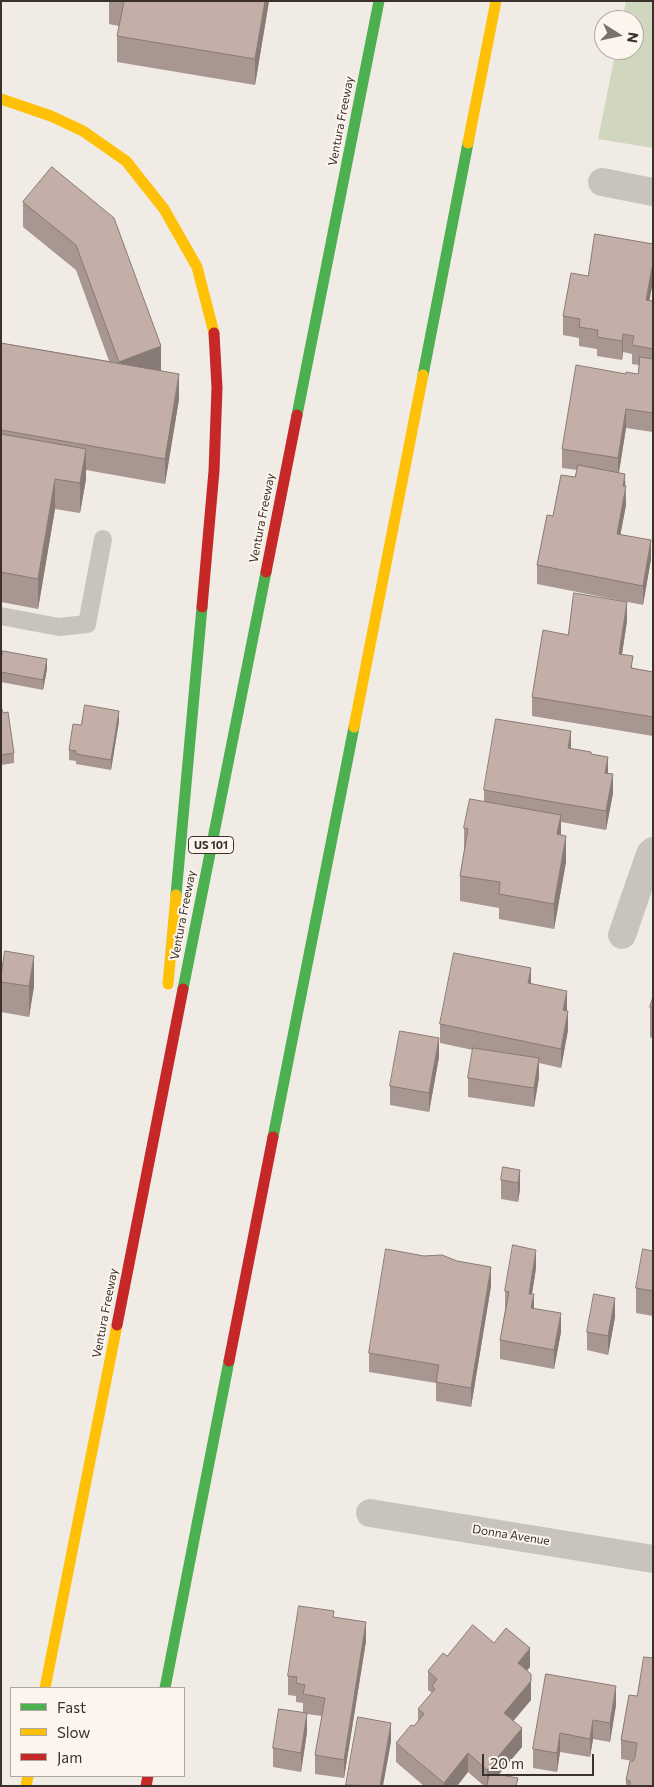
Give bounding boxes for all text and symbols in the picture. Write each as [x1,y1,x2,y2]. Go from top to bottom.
north arrow [594,10,644,60]
text: N [624,31,643,44]
street label: Ventura Freeway [325,75,357,167]
street label: Ventura Freeway [246,472,278,564]
road number: US 101 [188,836,234,854]
street label: Ventura Freeway [167,869,199,961]
street label: Ventura Freeway [89,1267,121,1359]
street label: Donna Avenue [471,1522,551,1548]
legend [10,1687,185,1777]
text: Fast [57,1698,86,1716]
text: Slow [57,1723,90,1741]
scale bar [484,1744,596,1776]
text: Jam [57,1748,82,1766]
text: 20 m [490,1754,524,1772]

